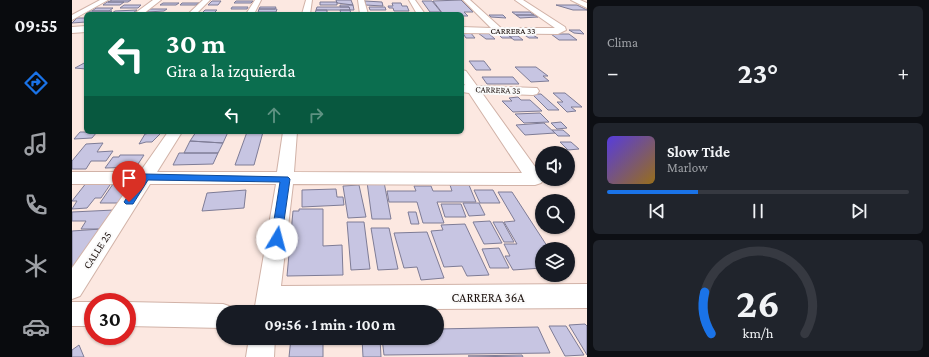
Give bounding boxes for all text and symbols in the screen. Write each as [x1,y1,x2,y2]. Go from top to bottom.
text: 09:55 [14,16,58,36]
street label: CARRERA 33 [490,26,536,36]
icon: left [100,28,152,80]
text: 30 m [166,28,226,59]
text: Clima [607,35,638,50]
text: 23° [737,56,779,89]
text: − [607,60,619,85]
text: + [897,60,909,85]
text: Gira a la izquierda [166,61,296,81]
icon: directions [22,69,50,97]
street label: CARRERA 35 [475,84,521,96]
icon: left [221,104,243,126]
icon: ahead [263,104,285,126]
icon: right [305,104,327,126]
icon: music [22,130,50,158]
text: Slow Tide [667,144,730,160]
map controls [535,146,575,282]
button: sound [535,146,575,186]
text: Marlow [667,160,708,175]
pin [112,161,146,202]
icon: arrive [118,167,140,189]
icon: phone [22,191,50,219]
button: search [535,194,575,234]
icon: previous [646,200,668,222]
icon: pause [747,200,769,222]
icon: next [848,200,870,222]
position arrow [256,218,298,260]
street label: CALLE 25 [81,229,113,271]
button: layers [535,242,575,282]
icon: climate [22,252,50,280]
text: 26 [736,279,780,325]
street label: CARRERA 36A [451,290,525,305]
speed limit sign: 30 [84,293,136,345]
icon: car [22,313,50,341]
text: 09:56 · 1 min · 100 m [265,317,395,333]
text: km/h [743,324,774,340]

